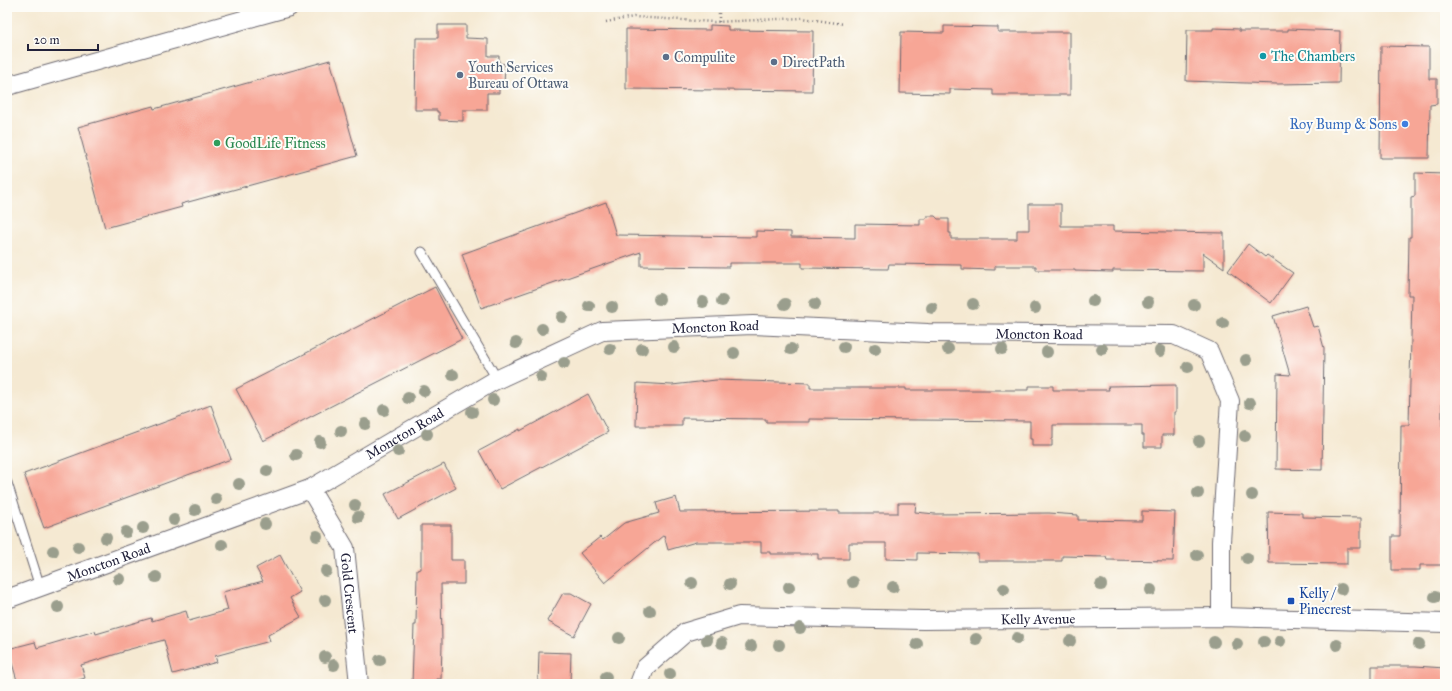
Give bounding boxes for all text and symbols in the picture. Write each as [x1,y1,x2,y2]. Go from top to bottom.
scale bar [28,26,98,52]
text: 20 m [34,33,60,47]
place label: The Chambers [1271,48,1355,65]
place label: Compulite [674,49,735,66]
marker: The Chambers [1258,51,1268,61]
marker: Compulite [661,52,671,62]
place label: DirectPath [782,54,845,71]
marker: DirectPath [769,57,779,67]
place label: Youth Services Bureau of Ottawa [468,59,568,92]
marker: Youth Services Bureau of Ottawa [455,70,465,80]
place label: Roy Bump & Sons [1289,116,1397,133]
marker: Roy Bump & Sons [1400,119,1410,129]
place label: GoodLife Fitness [225,135,326,152]
marker: GoodLife Fitness [212,138,222,148]
street label: Moncton Road [671,317,759,337]
street label: Moncton Road [995,326,1083,343]
street label: Moncton Road [363,404,447,463]
street label: Moncton Road [65,540,153,586]
street label: Gold Crescent [337,552,362,634]
place label: Kelly / Pinecrest [1299,585,1351,618]
marker: Kelly / Pinecrest [1286,596,1296,606]
street label: Kelly Avenue [1001,610,1076,628]

